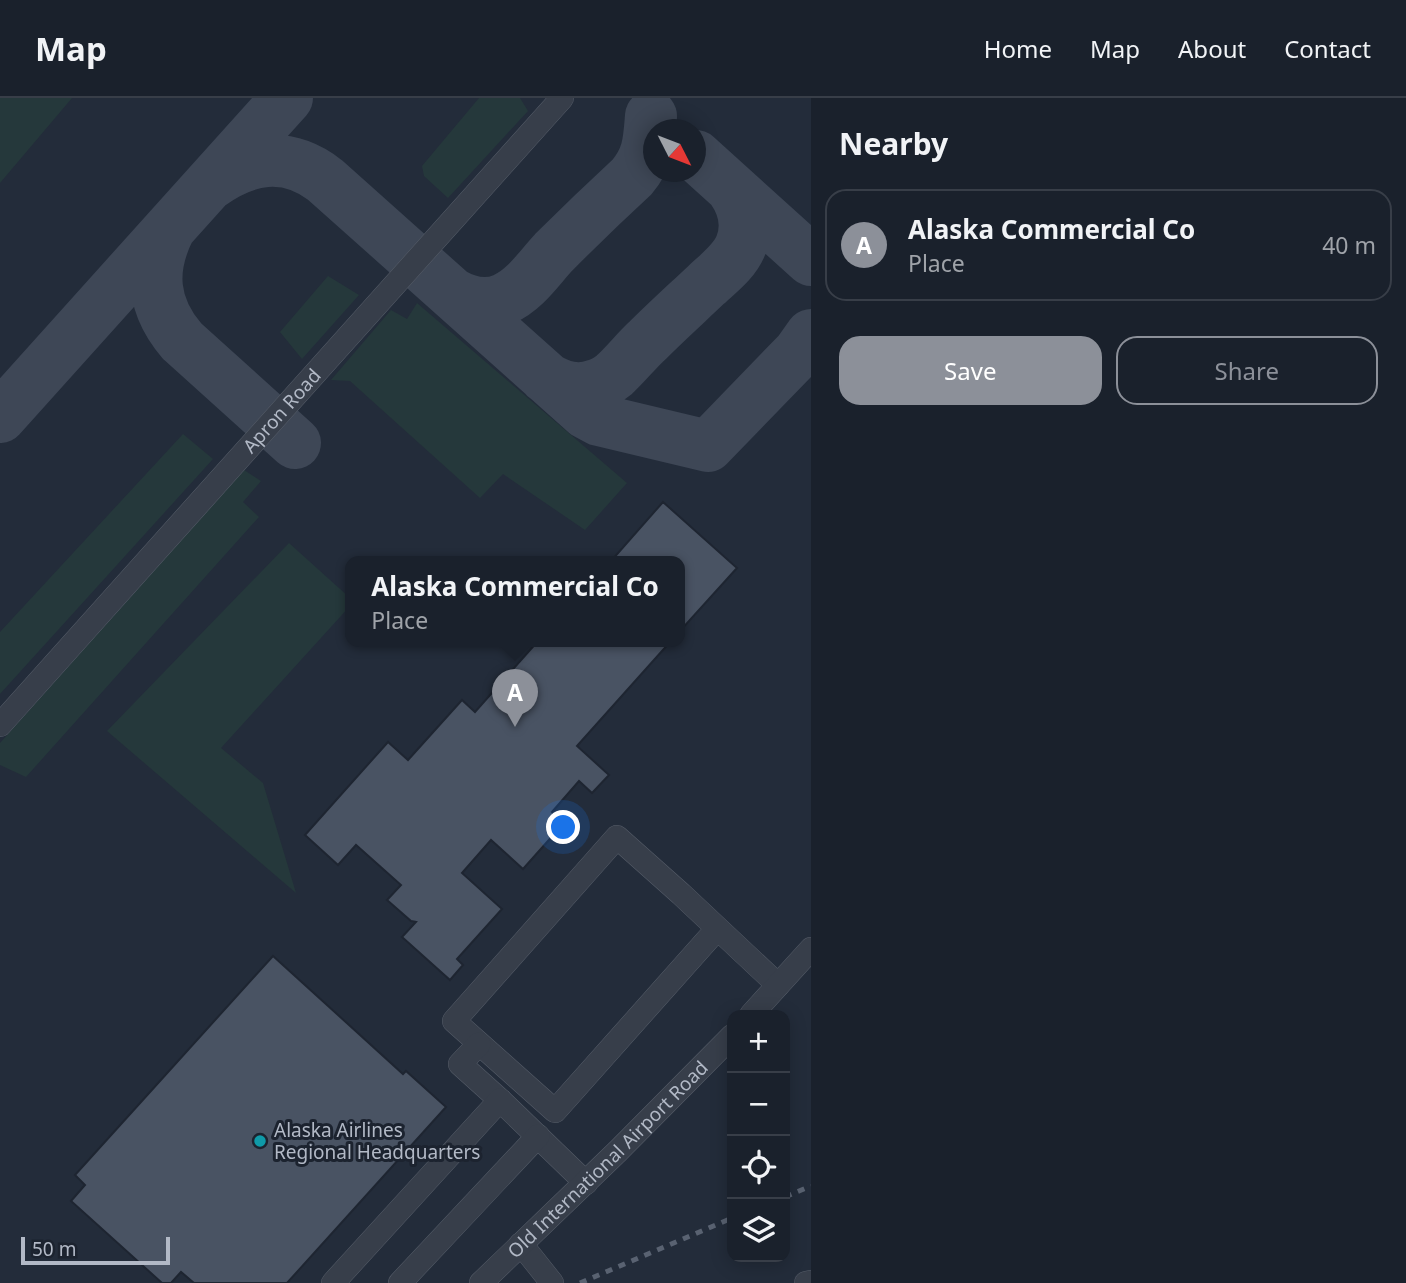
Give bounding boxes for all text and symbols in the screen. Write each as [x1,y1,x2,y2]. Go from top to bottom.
text: Map [35,26,107,71]
text: Home [984,32,1052,65]
text: Map [1090,32,1140,65]
text: About [1178,32,1246,65]
text: Contact [1284,32,1371,65]
north arrow [643,119,706,182]
text: Nearby [839,123,948,164]
text: Alaska Commercial Co [908,211,1195,247]
text: A [856,229,872,261]
text: 40 m [1322,229,1376,261]
text: Place [908,247,965,279]
button: Save [839,336,1102,405]
button: Share [1116,336,1378,405]
street label: Apron Road [237,363,326,459]
popup [345,556,685,647]
text: Alaska Commercial Co [371,568,659,604]
text: Place [371,604,428,636]
pin: A [492,669,538,727]
your location [546,810,580,844]
map controls [727,1010,790,1262]
button: + [727,1010,790,1073]
street label: Old International Airport Road [502,1055,713,1264]
button: − [727,1073,790,1136]
place label: Alaska Airlines Regional Headquarters [274,1117,480,1165]
marker: Alaska Airlines Regional Headquarters [252,1133,268,1149]
button: locate [727,1136,790,1199]
button: layers [727,1199,790,1262]
scale bar [21,1234,170,1266]
text: 50 m [32,1236,76,1262]

